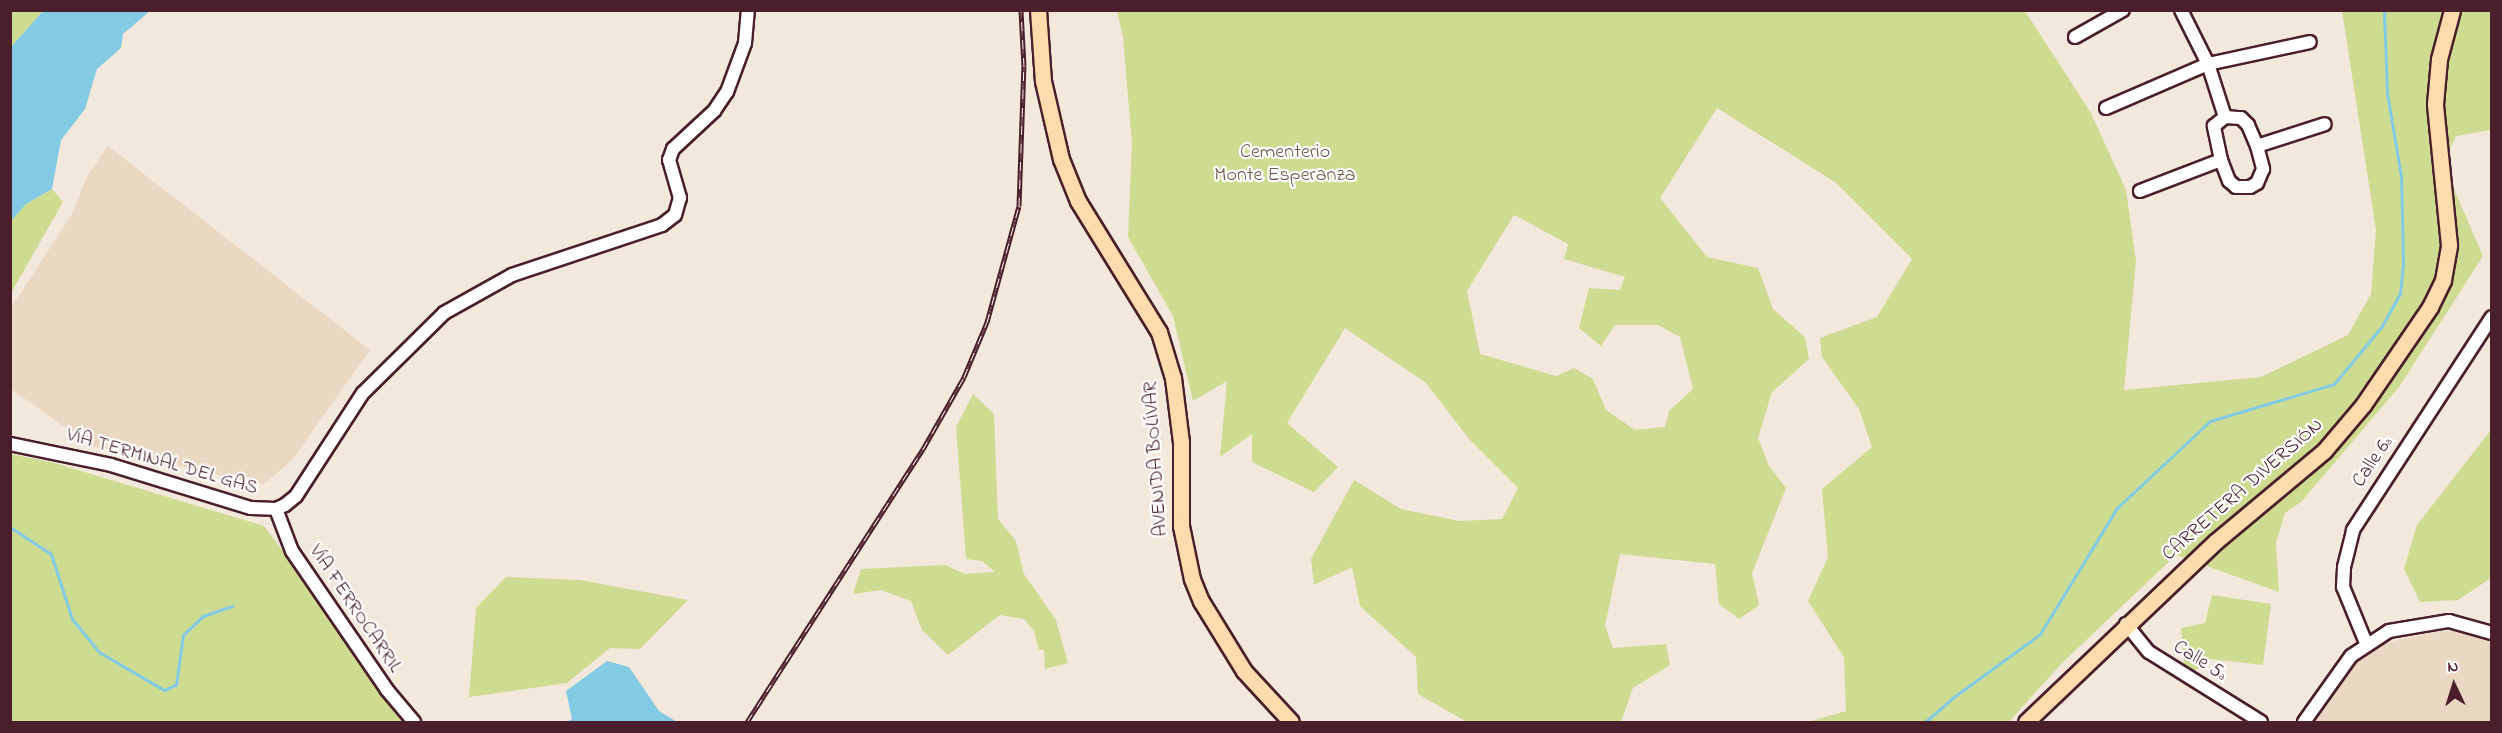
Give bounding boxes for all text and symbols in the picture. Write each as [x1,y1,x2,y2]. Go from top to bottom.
park label: Cementerio Monte Esperanza [1214,140,1356,187]
street label: AVENIDA BOLÍVAR [1139,381,1173,537]
street label: CARRETERA DIVERSIÓN [2158,413,2328,567]
street label: VÍA TERMINAL DEL GAS [64,423,260,501]
street label: Calle 6ª [2347,432,2399,492]
street label: VÍA FERROCARRIL [303,540,407,678]
street label: Calle 5ª [2169,635,2231,687]
north arrow [2424,655,2484,715]
text: N [2447,655,2459,679]

